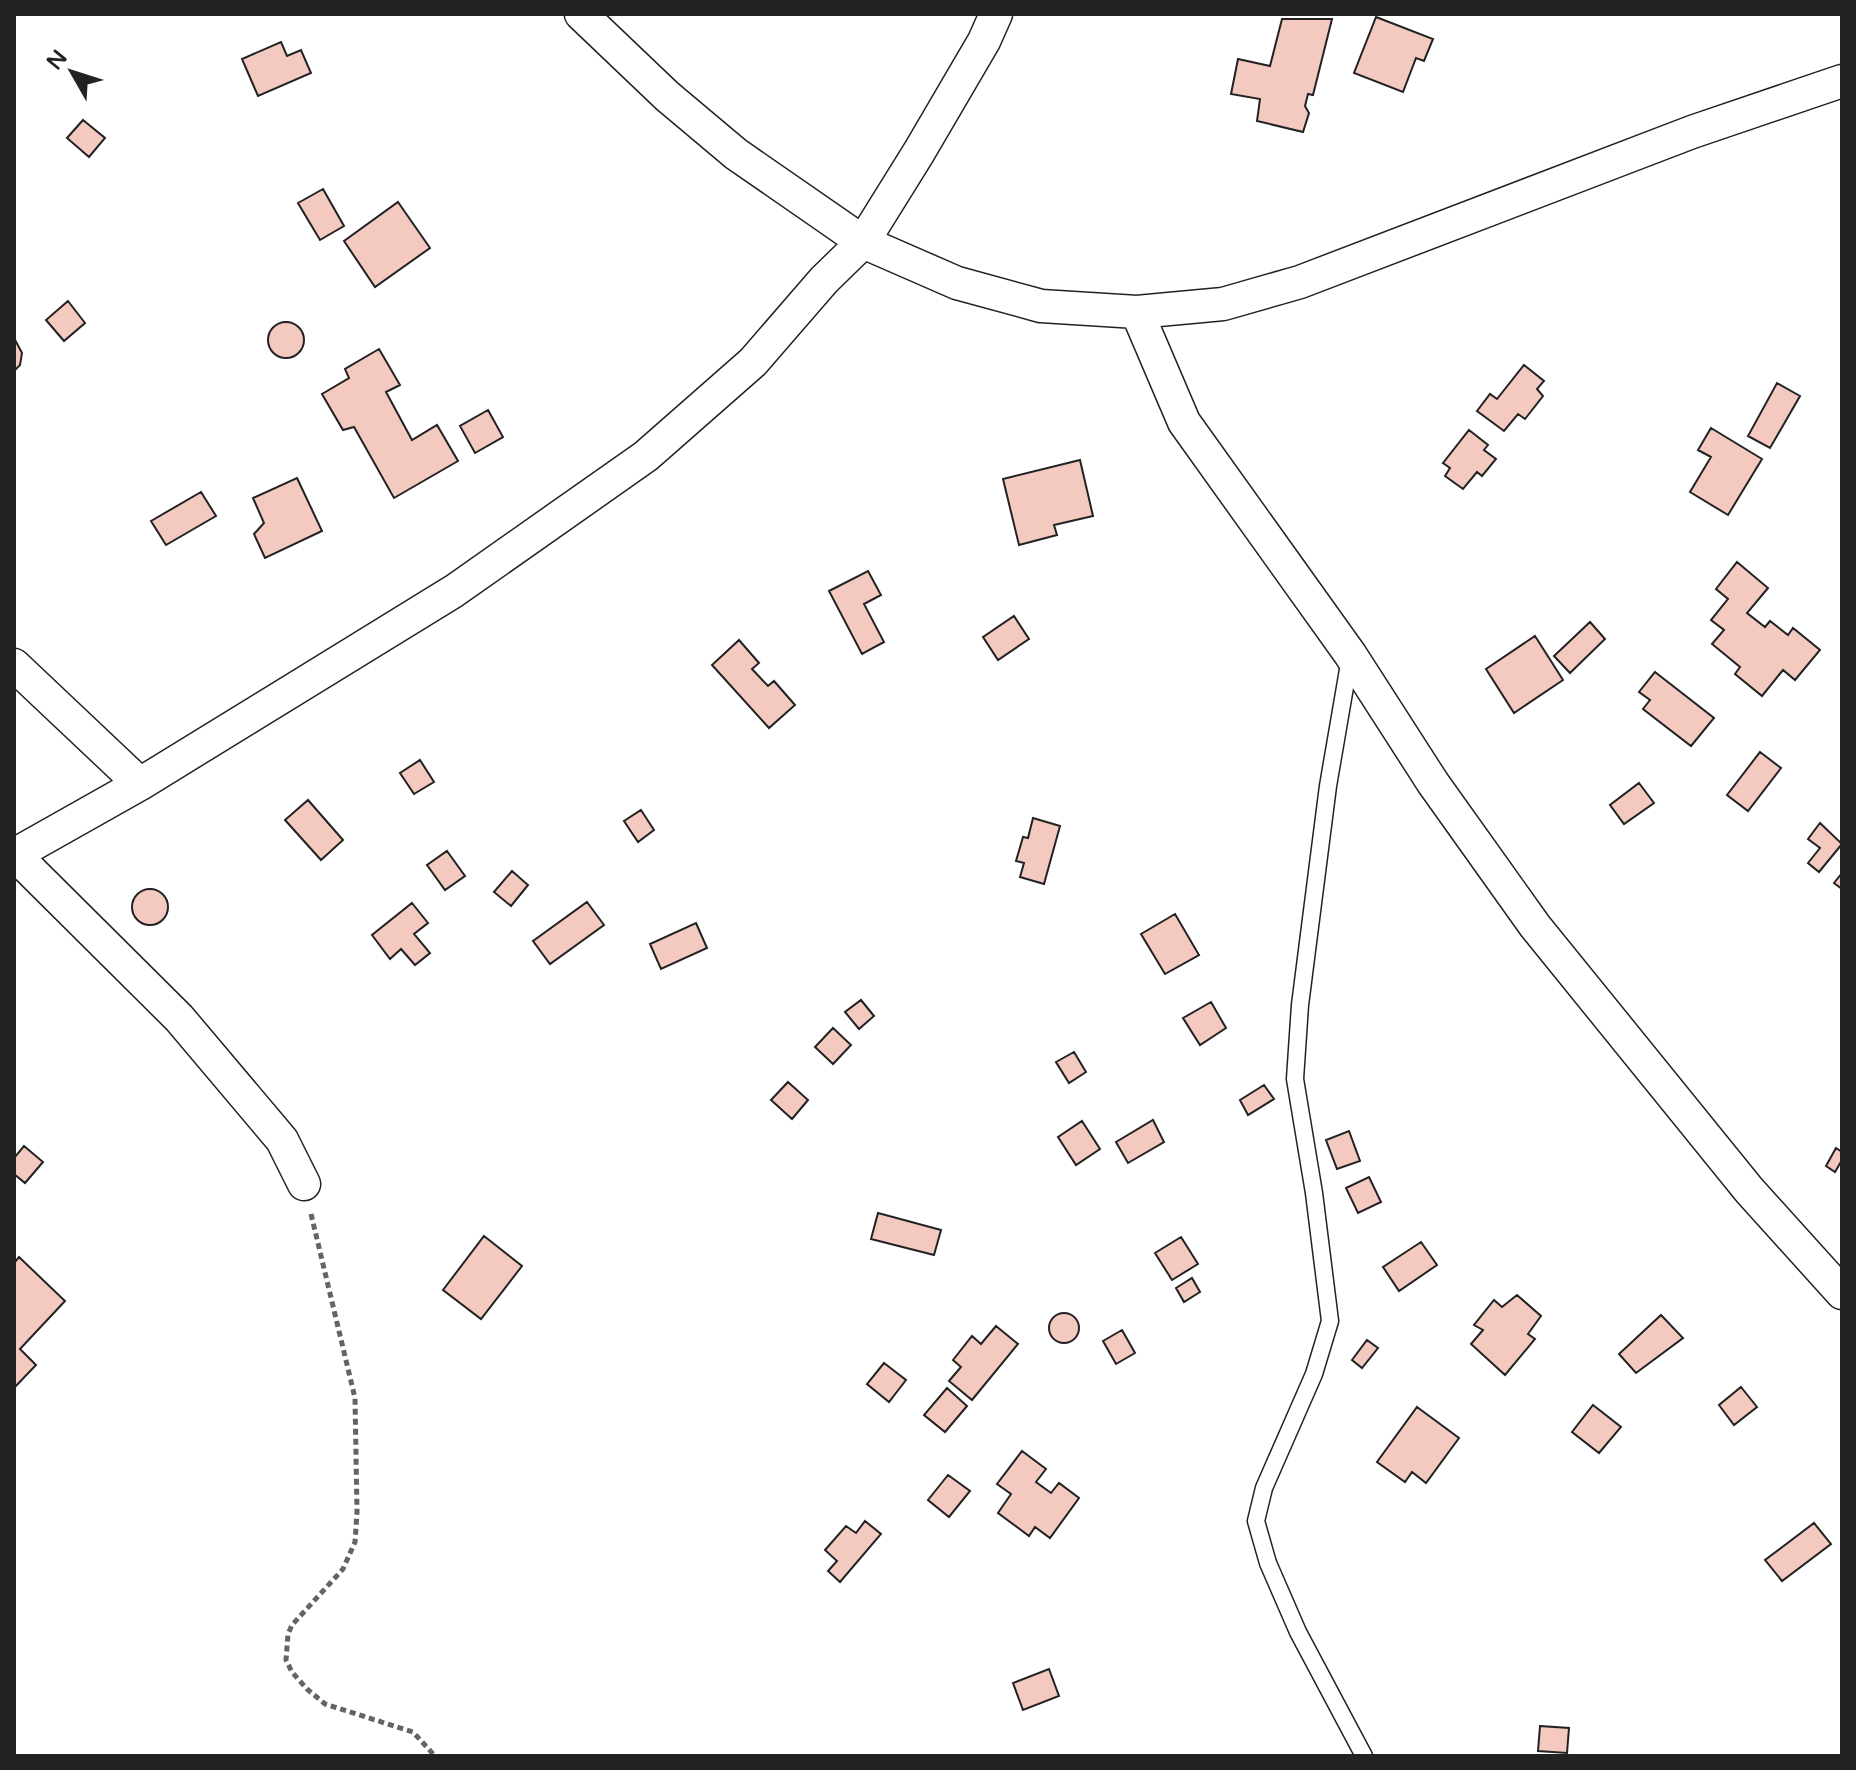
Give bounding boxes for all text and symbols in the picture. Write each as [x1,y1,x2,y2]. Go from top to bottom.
north arrow [32,32,112,112]
text: N [42,45,73,75]

